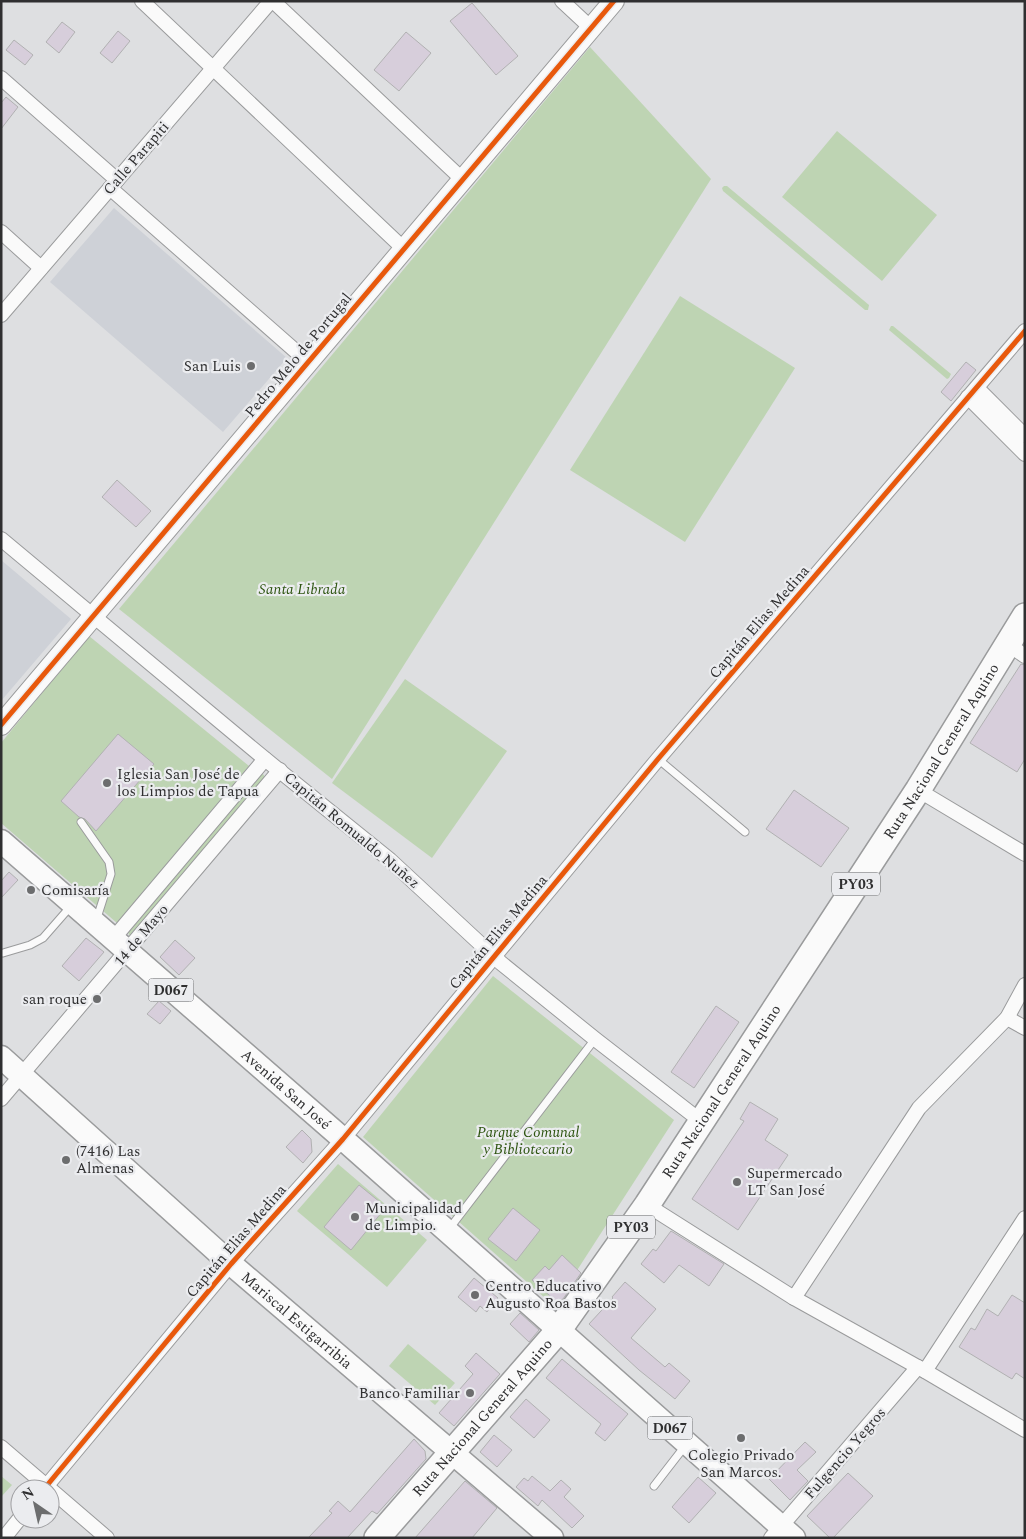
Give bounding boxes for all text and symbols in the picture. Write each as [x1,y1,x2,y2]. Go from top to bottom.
street label: Calle Parapiti [98,116,175,200]
street label: Pedro Melo de Portugal [239,288,358,423]
place label: San Luis [184,355,241,378]
marker: San Luis [245,360,257,372]
street label: Capitán Elias Medina [704,560,816,684]
park label: Santa Librada [259,578,346,601]
street label: Ruta Nacional General Aquino [878,659,1005,844]
place label: Iglesia San José de los Limpios de Tapua [117,763,260,803]
street label: Capitán Romualdo Nuñez [279,766,425,894]
marker: Iglesia San José de los Limpios de Tapua [101,777,113,789]
street label: Capitán Elias Medina [443,869,554,995]
road number: PY03 [832,872,880,896]
place label: Comisaría [41,879,110,902]
marker: Comisaría [25,884,37,896]
street label: 14 de Mayo [108,899,174,971]
road number: D067 [148,978,194,1002]
place label: san roque [23,988,87,1011]
marker: san roque [91,993,103,1005]
street label: Ruta Nacional General Aquino [656,1000,787,1183]
street label: Avenida San José [235,1044,336,1136]
park label: Parque Comunal y Bibliotecario [477,1121,579,1161]
place label: (7416) Las Almenas [76,1140,141,1180]
marker: (7416) Las Almenas [60,1154,72,1166]
place label: Supermercado LT San José [747,1162,842,1202]
marker: Supermercado LT San José [731,1176,743,1188]
street label: Capitán Elias Medina [181,1179,293,1303]
place label: Municipalidad de Limpio. [365,1197,462,1237]
marker: Municipalidad de Limpio. [349,1211,361,1223]
road number: PY03 [607,1216,655,1238]
street label: Mariscal Estigarribia [236,1266,358,1375]
place label: Centro Educativo Augusto Roa Bastos [485,1275,617,1315]
marker: Centro Educativo Augusto Roa Bastos [469,1289,481,1301]
street label: Ruta Nacional General Aquino [407,1334,558,1502]
place label: Banco Familiar [359,1382,460,1405]
marker: Banco Familiar [464,1387,476,1399]
street label: Fulgencio Yegros [799,1402,892,1504]
road number: D067 [648,1416,692,1440]
marker: Colegio Privado San Marcos. [735,1432,747,1444]
place label: Colegio Privado San Marcos. [688,1444,794,1484]
north arrow [10,1479,60,1529]
text: N [17,1482,39,1506]

